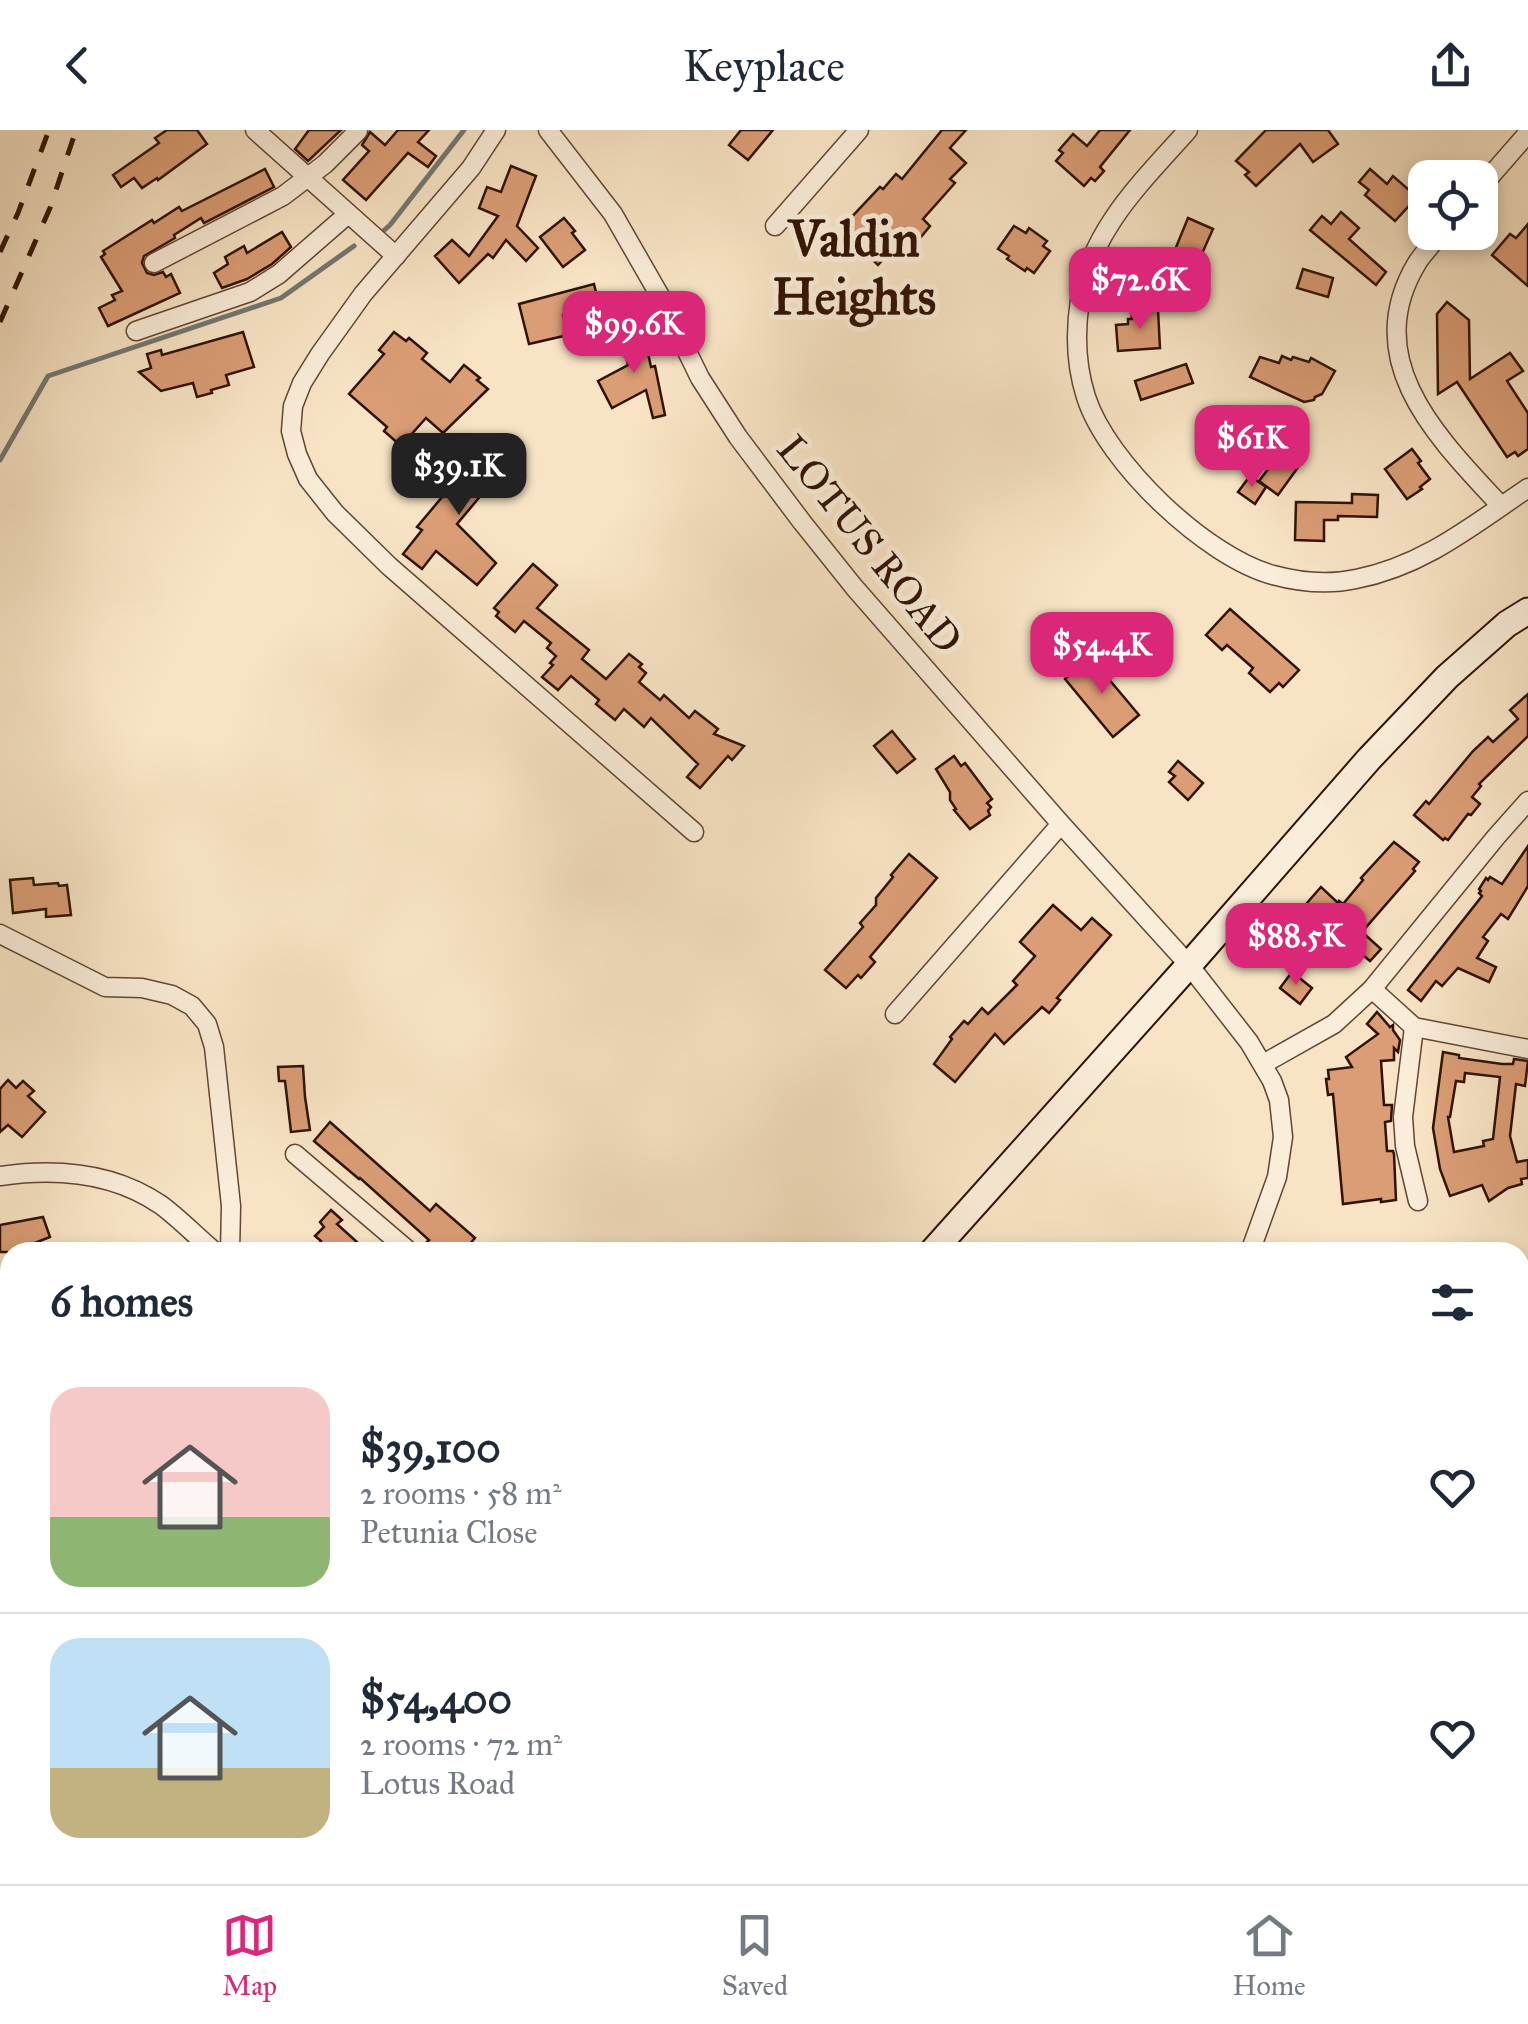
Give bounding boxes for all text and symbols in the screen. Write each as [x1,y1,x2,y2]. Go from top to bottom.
icon: back [50,38,105,93]
text: Keyplace [683,38,845,93]
icon: share [1423,38,1478,93]
map controls [1408,160,1498,250]
button: locate [1408,160,1498,250]
district label: Valdin Heights [772,209,936,328]
pin: $72.6K [1059,247,1221,332]
text: $72.6K [1091,260,1189,299]
pin: $99.6K [553,291,715,376]
text: $99.6K [584,304,684,343]
pin: $61K [1193,405,1311,490]
text: $61K [1217,418,1287,457]
street label: LOTUS ROAD [767,425,972,663]
pin: $39.1K [378,433,540,518]
text: $39.1K [413,446,505,485]
pin: $54.4K [1021,612,1183,697]
text: $54.4K [1052,625,1152,664]
pin: $88.5K [1215,903,1377,988]
text: $88.5K [1247,916,1345,955]
icon: filters [1425,1275,1480,1330]
text: 6 homes [50,1276,193,1328]
text: $39,100 [360,1422,501,1474]
icon: home [130,1427,250,1547]
icon: heart [1425,1460,1480,1515]
text: 2 rooms · 58 m² [360,1474,561,1513]
text: Petunia Close [360,1513,537,1552]
text: $54,400 [360,1673,512,1725]
icon: home [130,1678,250,1798]
icon: heart [1425,1711,1480,1766]
text: 2 rooms · 72 m² [360,1725,562,1764]
text: Lotus Road [360,1764,515,1803]
tab: Map [222,1908,277,2003]
tab: Saved [722,1908,788,2003]
tab: Home [1233,1908,1306,2003]

